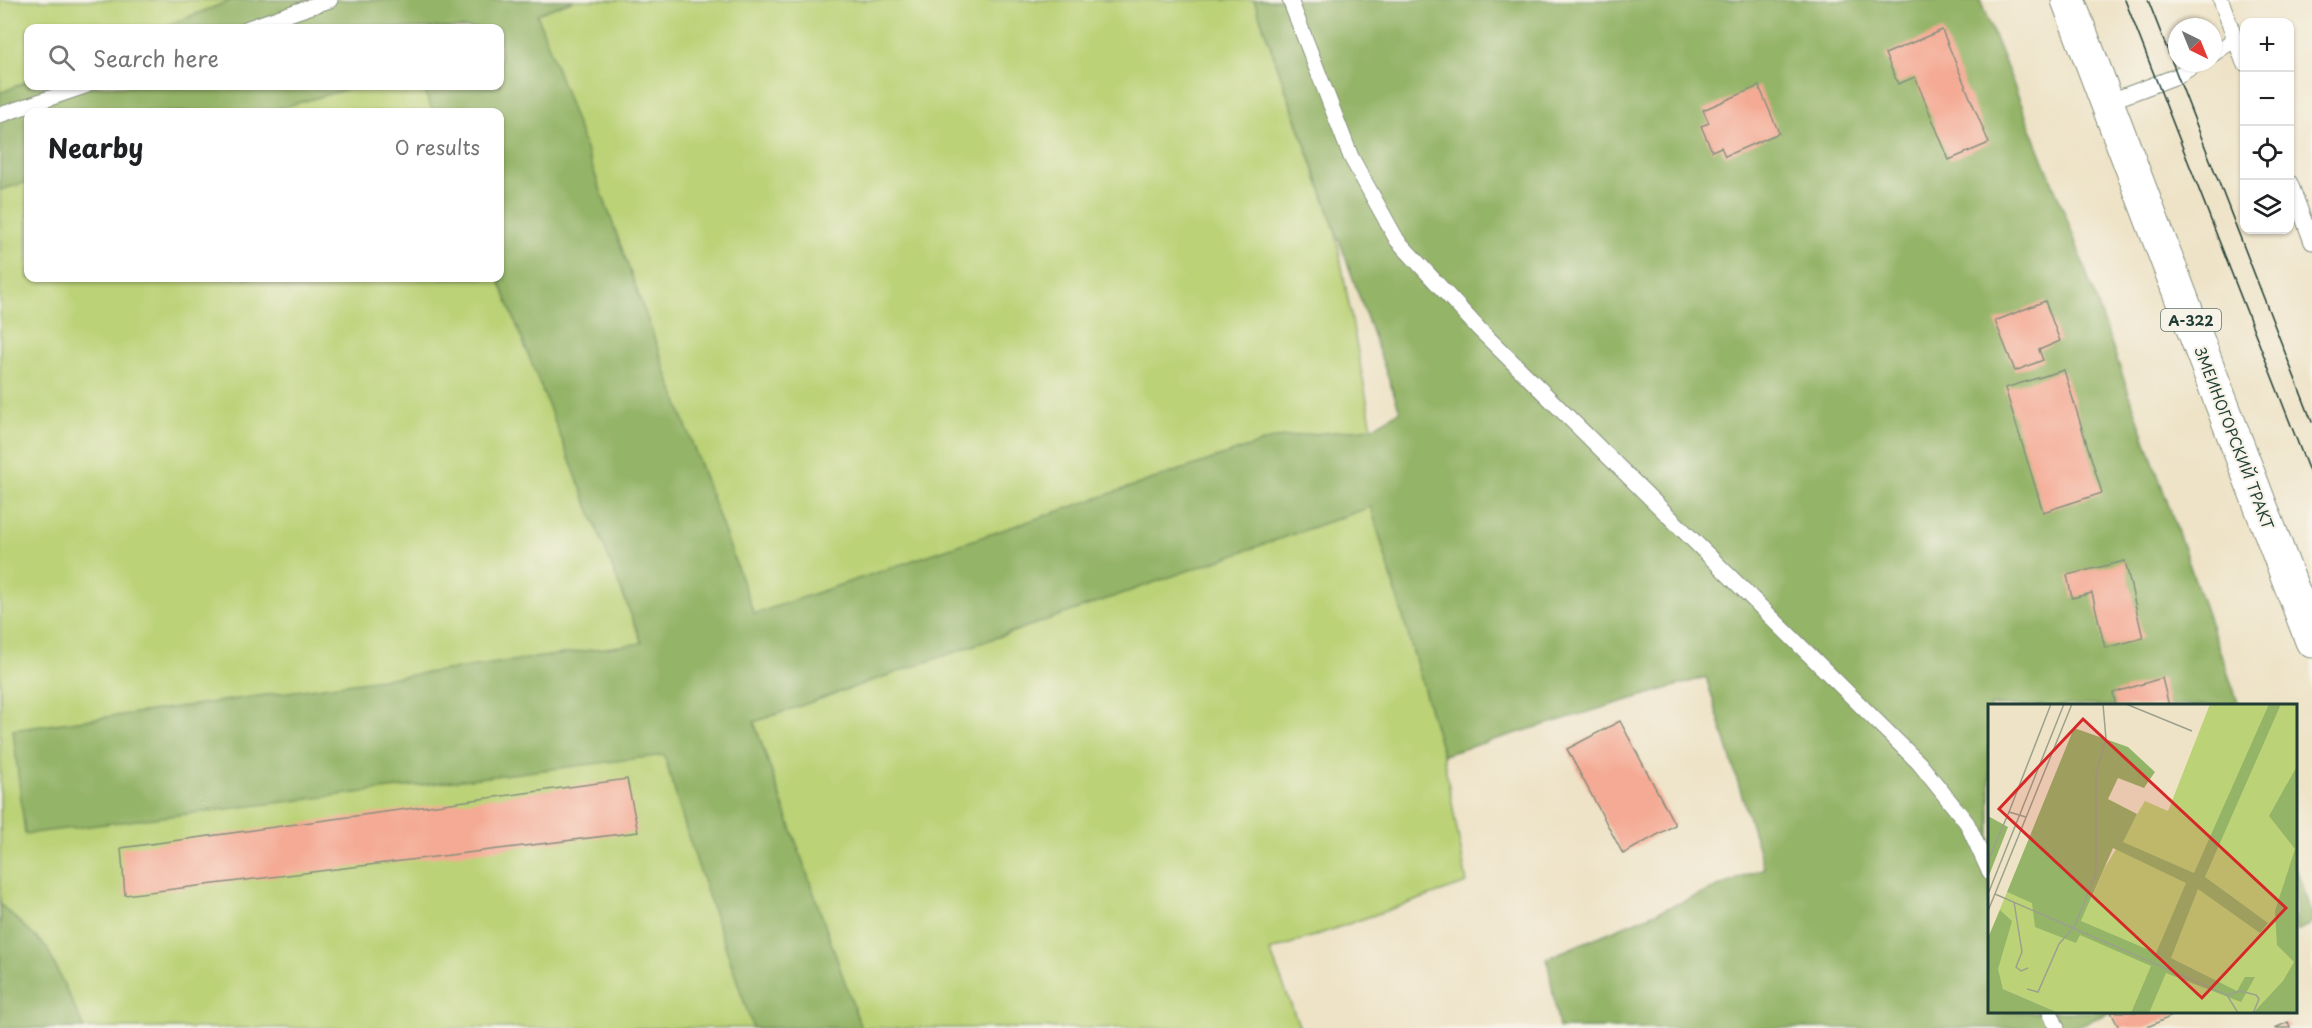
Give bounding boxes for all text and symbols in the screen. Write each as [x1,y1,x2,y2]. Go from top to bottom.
north arrow [2168,18,2222,72]
map controls [2240,18,2294,234]
button: + [2240,18,2294,72]
search box [24,24,504,90]
icon: search [45,41,78,74]
text: Search here [93,41,219,74]
button: − [2240,72,2294,126]
button: locate [2240,126,2294,180]
text: Nearby [48,128,143,167]
text: 0 results [395,132,480,162]
button: layers [2240,180,2294,234]
road number: А-322 [2161,309,2221,331]
street label: ЗМЕИНОГОРСКИЙ ТРАКТ [2189,342,2281,533]
inset map [1988,704,2297,1013]

